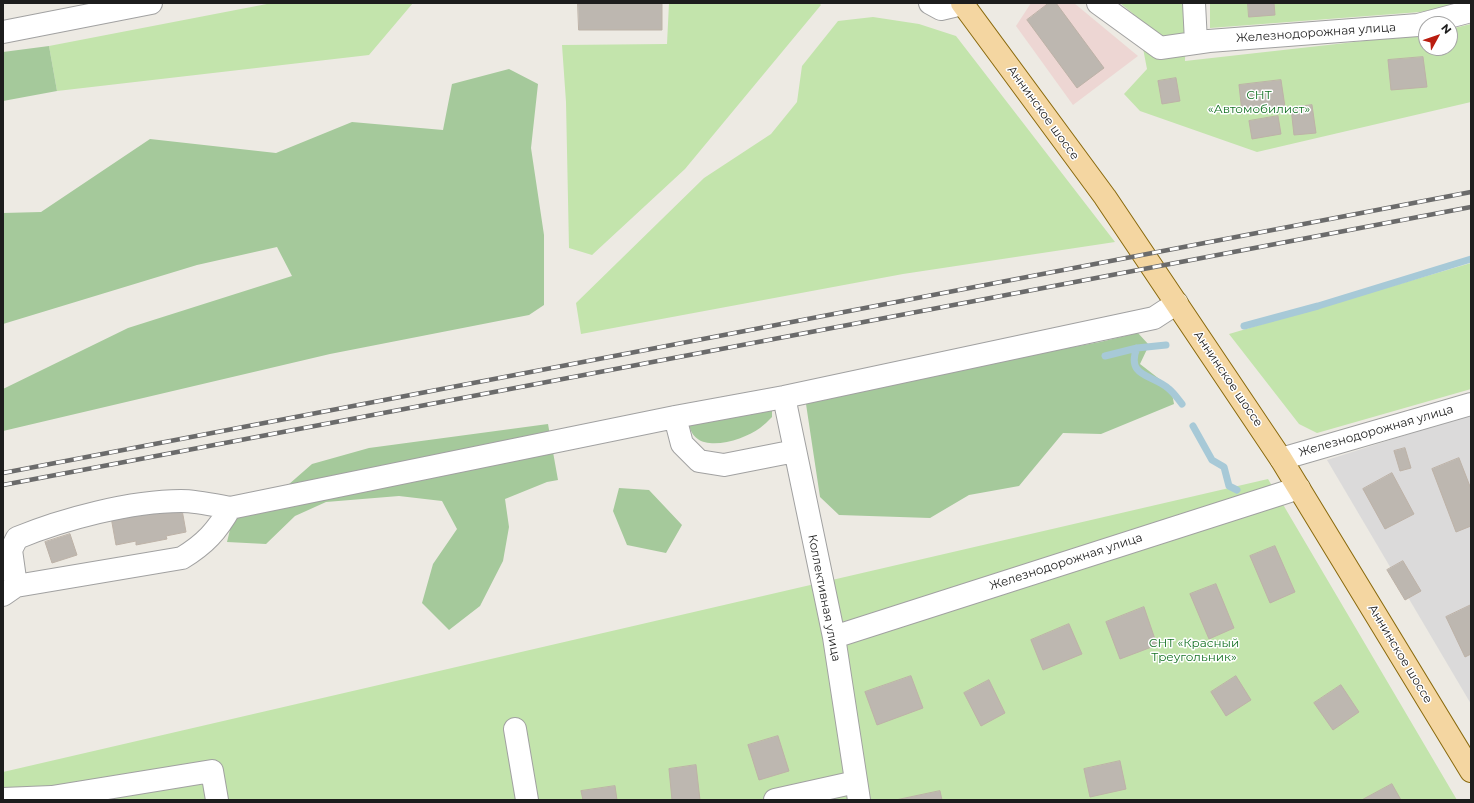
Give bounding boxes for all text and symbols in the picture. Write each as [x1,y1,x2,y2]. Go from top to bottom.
north arrow [1418,16,1458,56]
street label: Железнодорожная улица [1236,20,1396,46]
text: N [1438,21,1455,37]
street label: Аннинское шоссе [1004,63,1082,163]
park label: СНТ «Автомобилист» [1208,88,1310,116]
street label: Аннинское шоссе [1191,328,1265,430]
street label: Железнодорожная улица [1297,402,1455,460]
street label: Железнодорожная улица [988,530,1144,594]
street label: Коллективная улица [805,533,843,663]
street label: Аннинское шоссе [1365,602,1435,706]
park label: СНТ «Красный Треугольник» [1149,636,1239,664]

